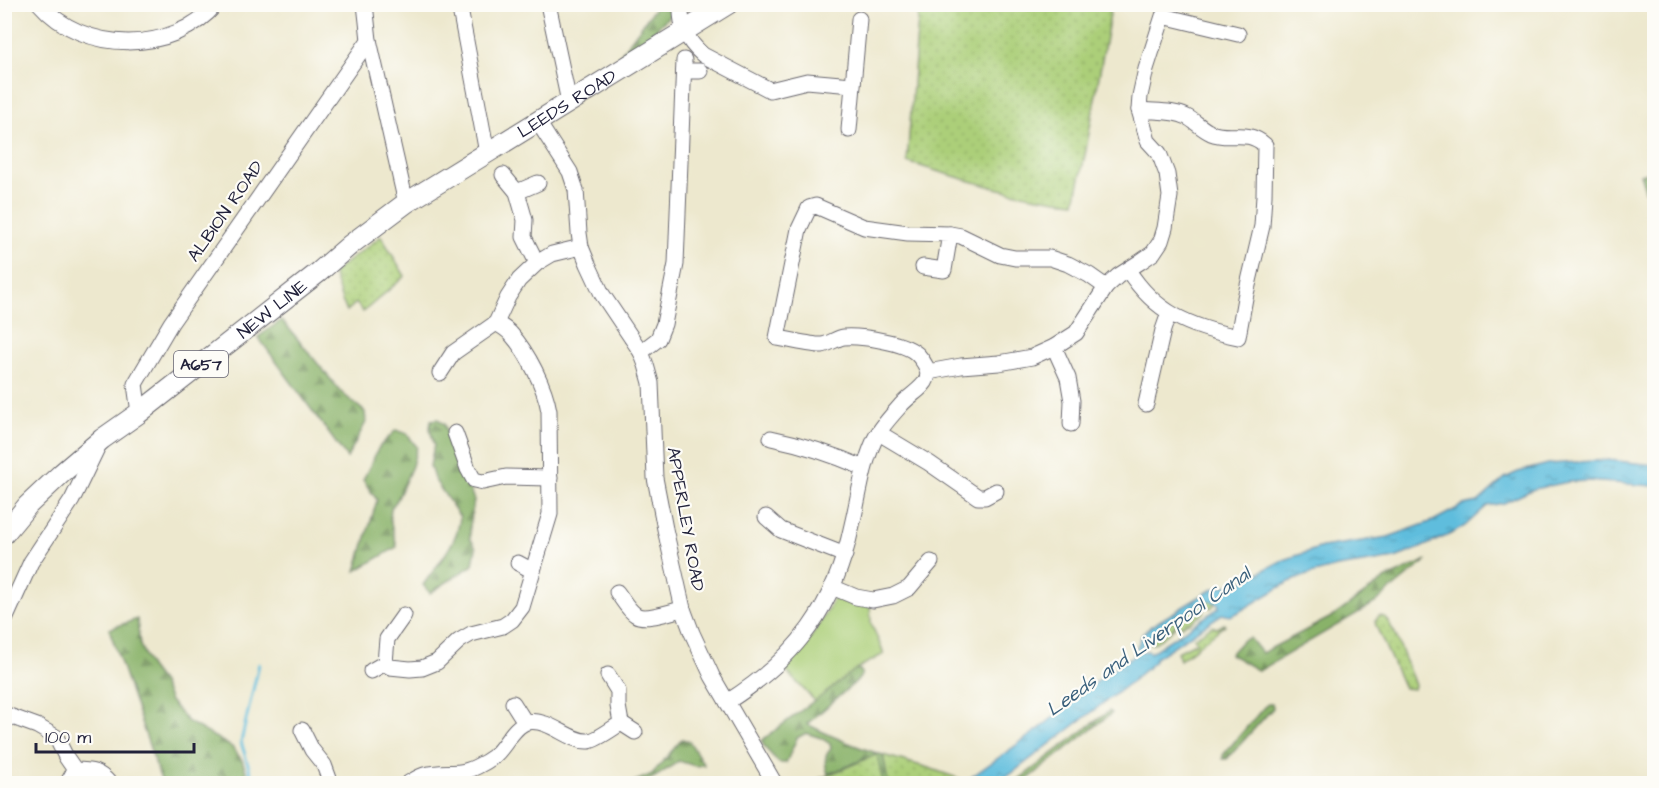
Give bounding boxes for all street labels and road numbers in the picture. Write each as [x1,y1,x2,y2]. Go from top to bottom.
street label: LEEDS ROAD [513,64,622,144]
street label: ALBION ROAD [181,155,270,267]
street label: NEW LINE [232,273,313,345]
road number: A657 [174,351,228,377]
street label: APPERLEY ROAD [661,445,711,593]

